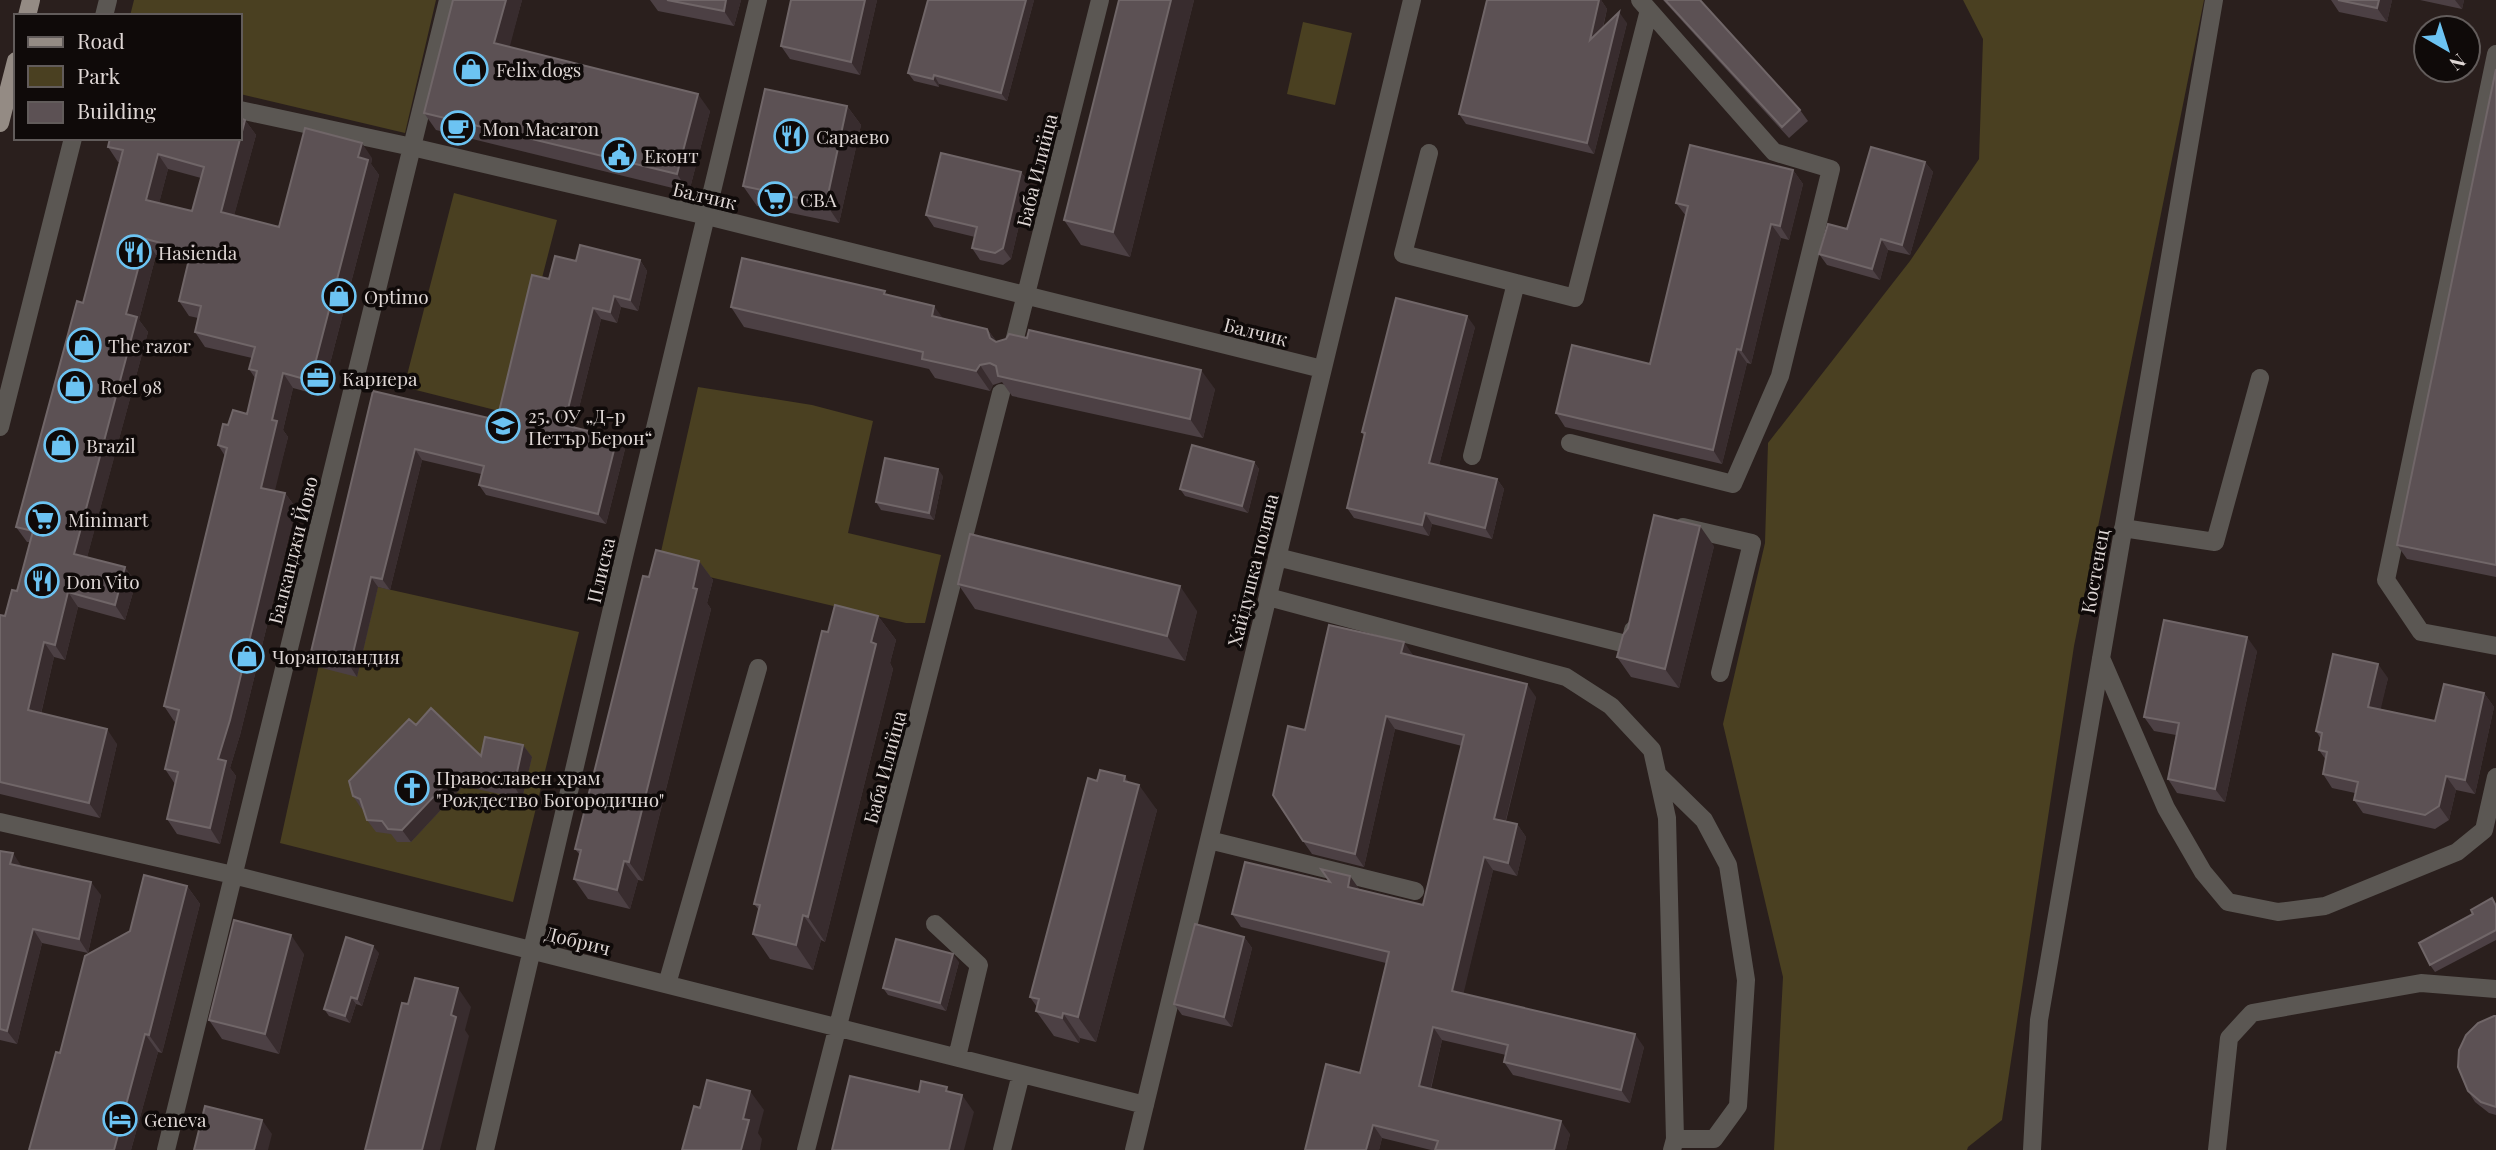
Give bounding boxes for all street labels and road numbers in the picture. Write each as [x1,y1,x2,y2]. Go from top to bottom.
street label: Баба Илийца [1009,110,1063,229]
street label: Балчик [670,175,740,215]
street label: Балчик [1221,311,1291,352]
street label: Балканджи Йово [261,473,323,627]
street label: Хайдушка поляна [1220,490,1284,649]
street label: Костенец [2074,526,2114,615]
street label: Плиска [580,534,620,605]
street label: Баба Илийца [856,707,912,826]
street label: Добрич [543,919,614,961]

